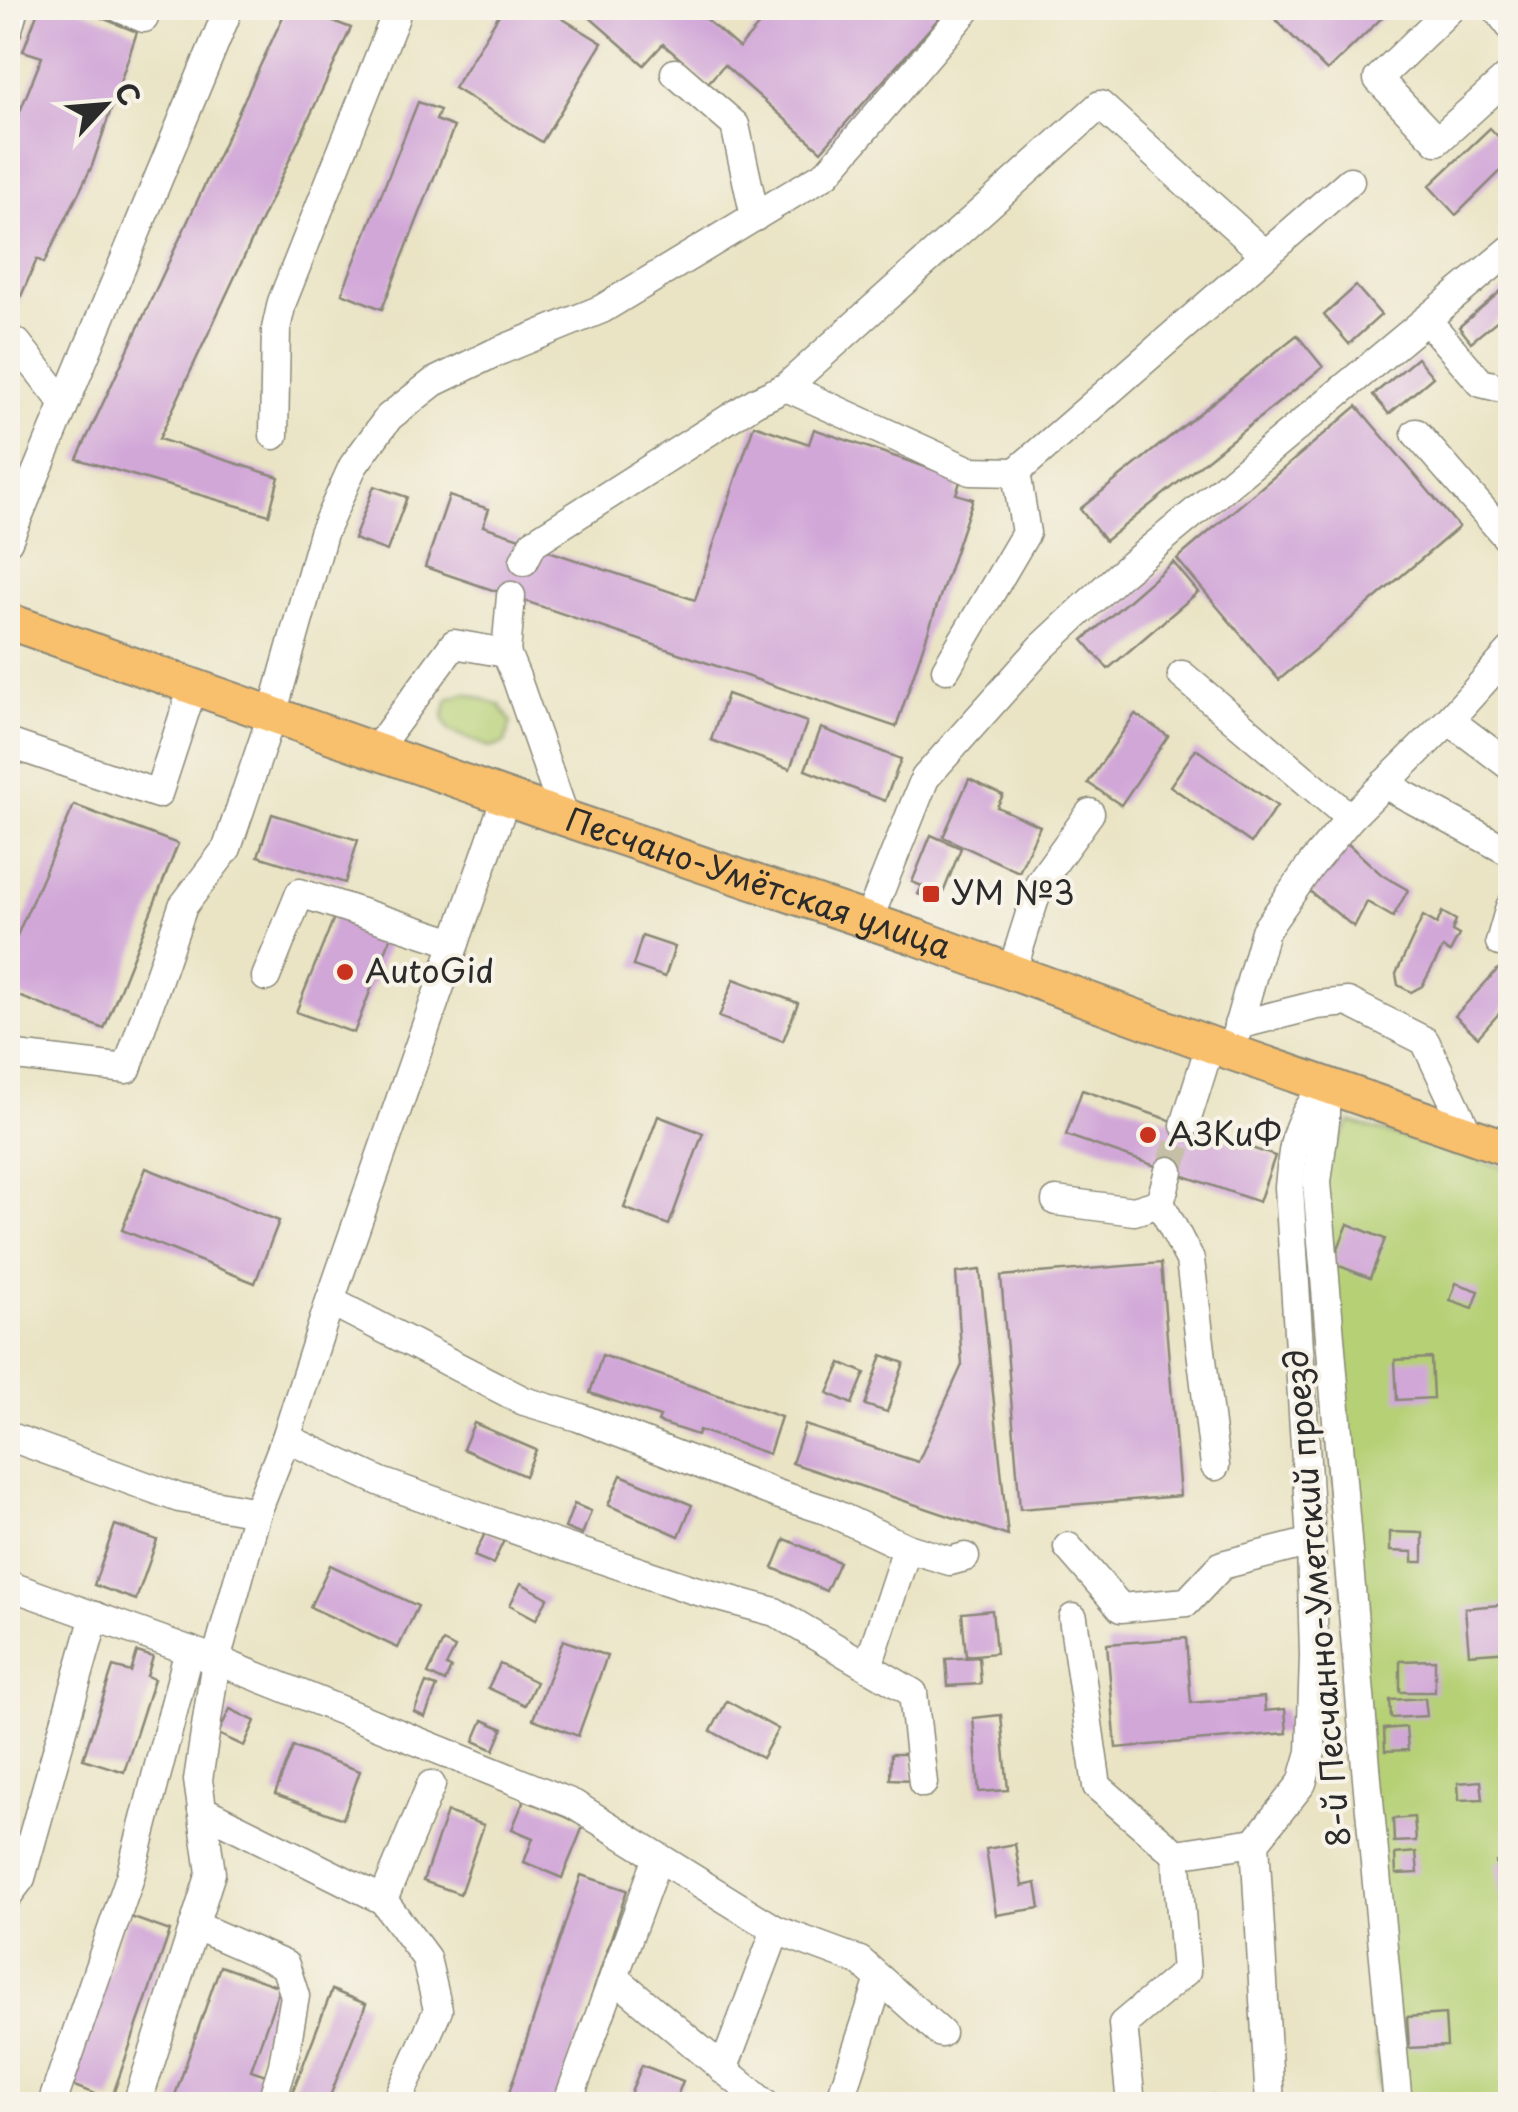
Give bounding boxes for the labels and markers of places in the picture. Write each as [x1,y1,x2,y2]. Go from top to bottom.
place label: УМ №3 [951,868,1075,916]
marker: УМ №3 [920,883,942,905]
place label: AutoGid [365,946,494,994]
marker: AutoGid [334,961,356,983]
place label: АЗКиФ [1168,1109,1281,1157]
marker: АЗКиФ [1137,1124,1159,1146]

